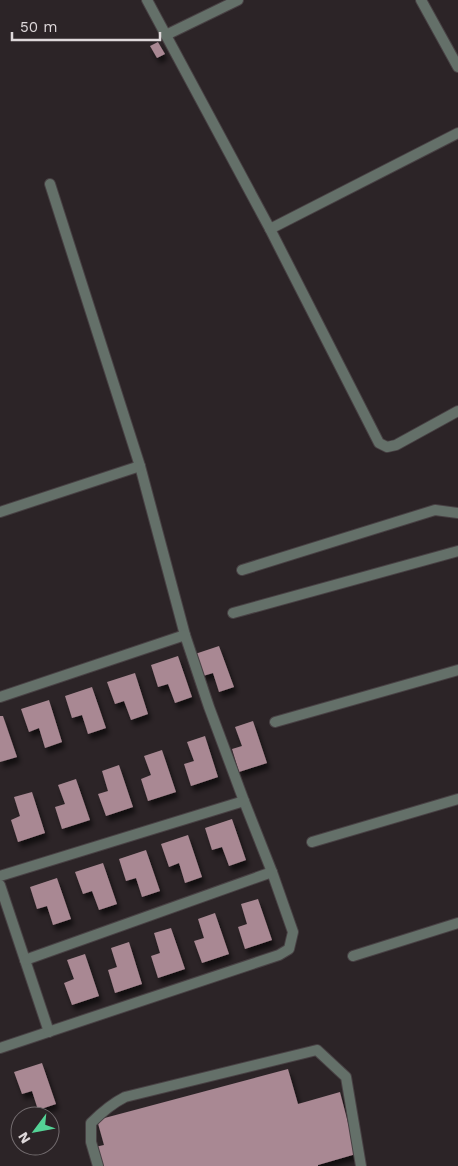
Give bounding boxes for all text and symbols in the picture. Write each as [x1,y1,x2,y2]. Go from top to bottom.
scale bar [12,10,160,42]
text: 50 m [20,18,57,36]
north arrow [10,1106,60,1156]
text: N [14,1129,34,1147]

